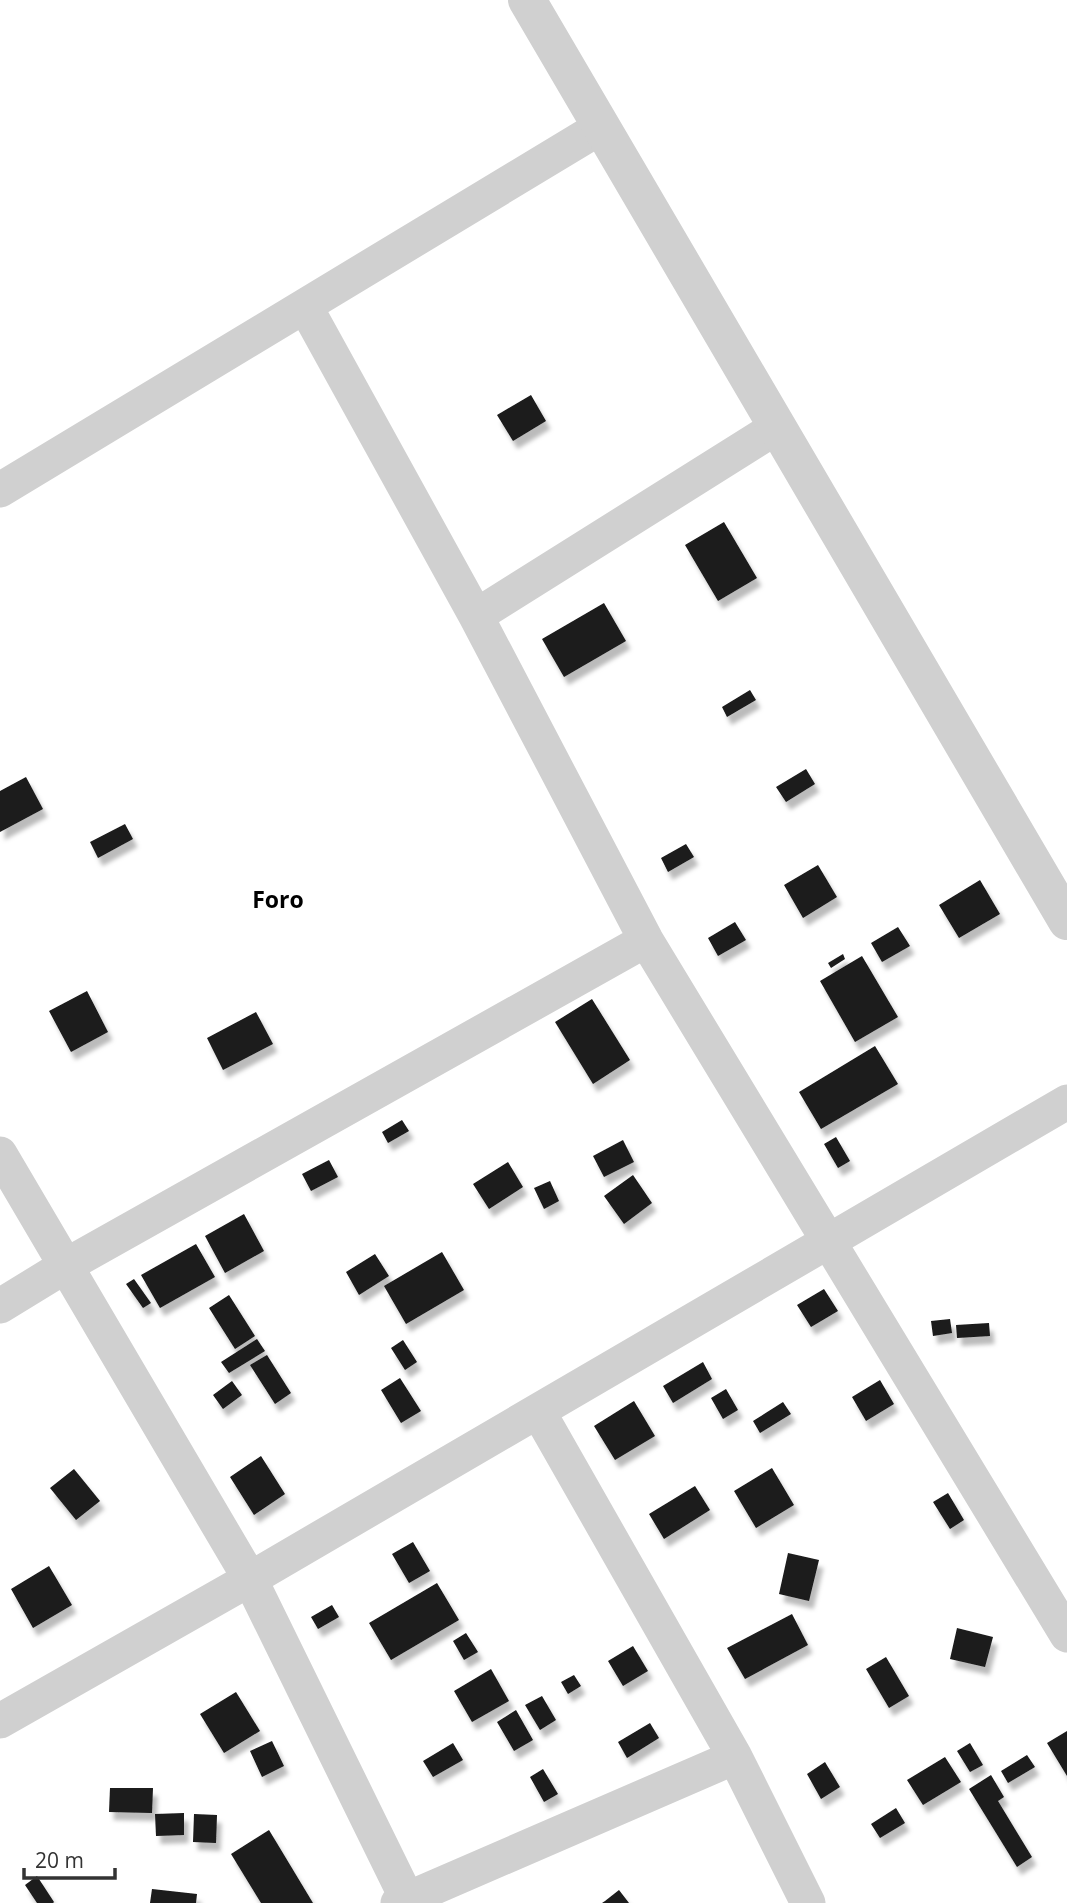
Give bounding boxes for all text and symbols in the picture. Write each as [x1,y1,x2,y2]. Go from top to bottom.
district label: Foro [252,883,304,915]
scale bar [24,1836,116,1880]
text: 20 m [35,1846,84,1874]

